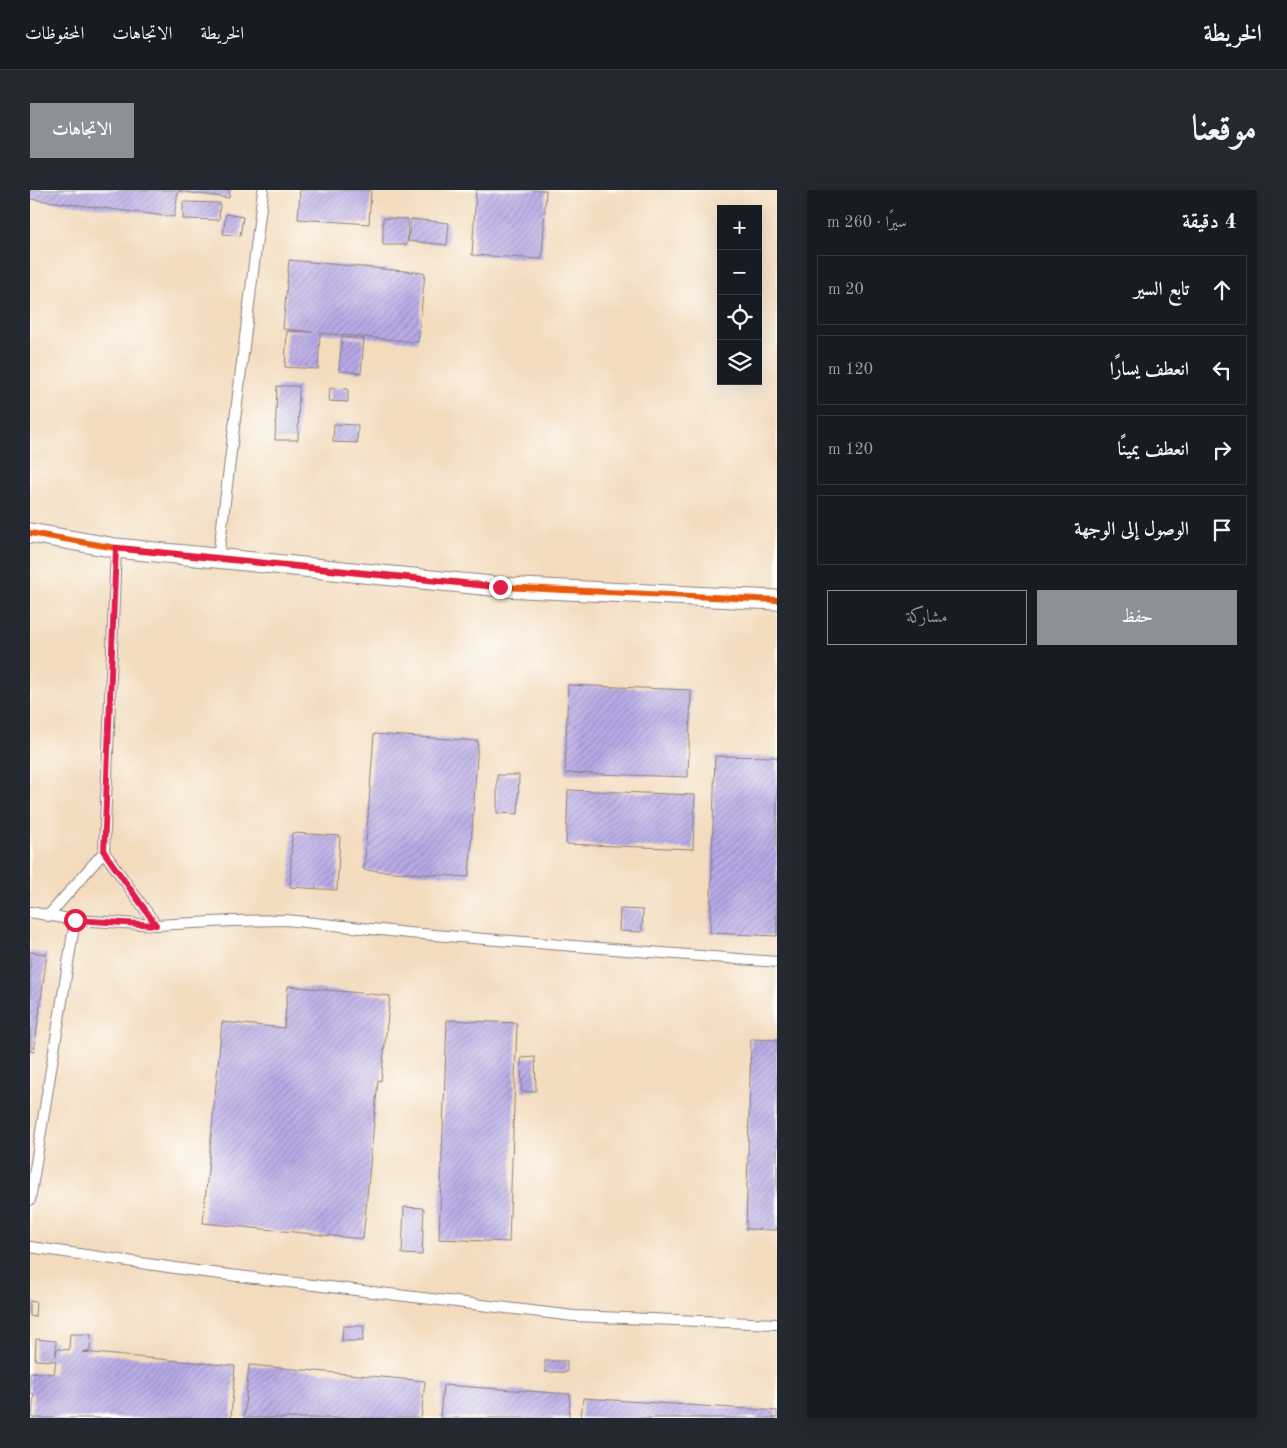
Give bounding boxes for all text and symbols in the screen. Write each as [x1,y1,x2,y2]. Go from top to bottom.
text: الخريطة [1204,23,1262,47]
text: المحفوظات [25,25,84,43]
text: الاتجاهات [112,25,172,43]
text: الخريطة [200,25,244,43]
button: الاتجاهات [30,103,134,158]
text: موقعنا [1192,112,1257,147]
map controls [717,205,762,385]
button: + [717,205,762,250]
text: 4 دقيقة [1182,212,1237,233]
text: سيرًا · 260 m [827,215,907,231]
button: − [717,250,762,295]
icon: ahead [1208,276,1236,304]
text: تابع السير [1134,281,1189,300]
text: 20 m [828,282,864,298]
button: locate [717,295,762,340]
button: layers [717,340,762,385]
icon: left [1208,356,1236,384]
text: انعطف يسارًا [1110,361,1189,380]
text: 120 m [828,362,873,378]
icon: right [1208,436,1236,464]
text: انعطف يمينًا [1117,441,1189,460]
text: 120 m [828,442,873,458]
icon: arrive [1208,516,1236,544]
text: الوصول إلى الوجهة [1074,521,1189,540]
route end [489,576,512,599]
button: مشاركة [827,590,1027,645]
button: حفظ [1037,590,1237,645]
route start [64,909,87,932]

